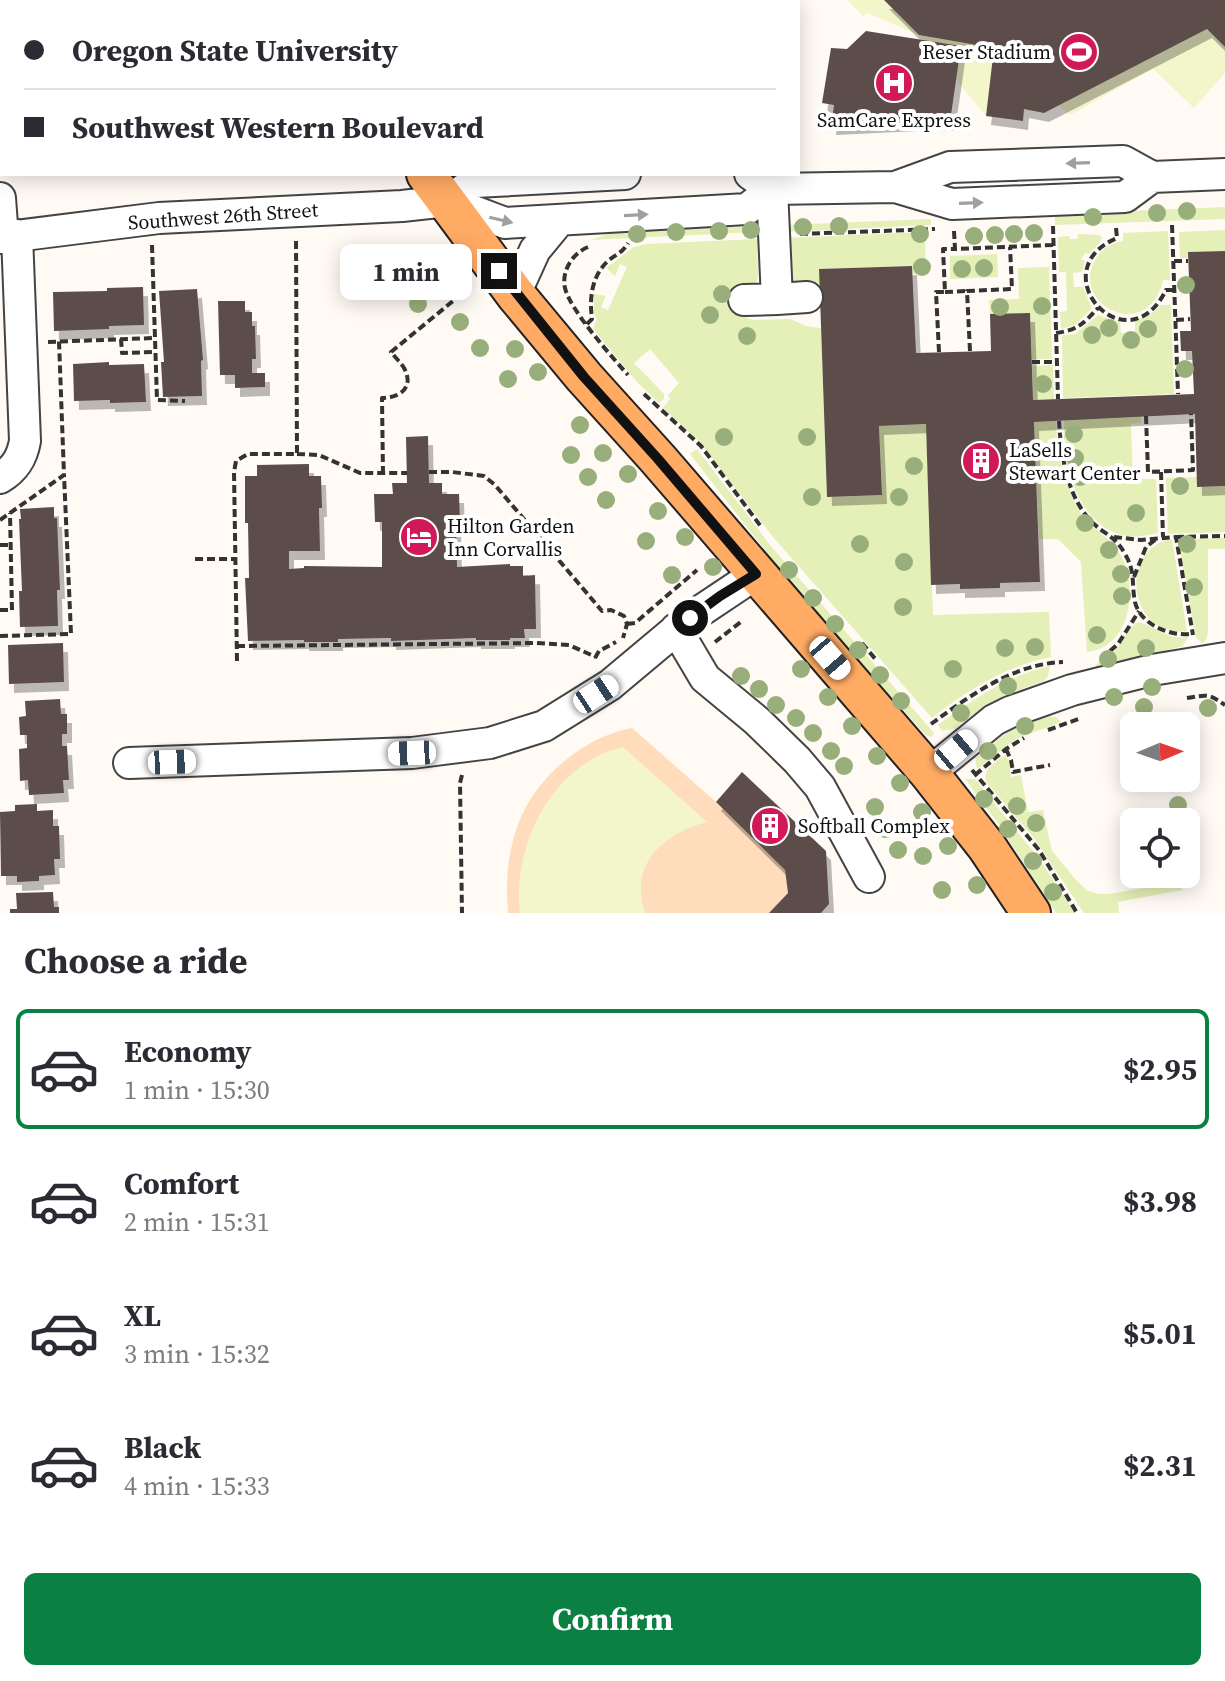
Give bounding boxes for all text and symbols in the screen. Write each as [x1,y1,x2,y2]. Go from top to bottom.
text: Oregon State University [72,30,398,71]
sports icon: Reser Stadium [1058,31,1100,73]
place label: Reser Stadium [922,38,1051,66]
hospital icon: SamCare Express [873,62,915,104]
place label: SamCare Express [817,106,971,134]
text: Southwest Western Boulevard [72,107,484,148]
one-way arrow [1065,156,1090,169]
street label: Southwest 26th Street [127,195,319,237]
one-way arrow [959,197,984,210]
one-way arrow [624,208,649,221]
one-way arrow [489,214,514,227]
callout: 1 min [339,243,471,299]
route end [481,253,517,289]
text: 1 min [372,254,440,290]
place label: LaSells Stewart Center [1009,436,1141,487]
building icon: LaSells Stewart Center [960,440,1002,482]
place label: Hilton Garden Inn Corvallis [447,512,575,563]
hotel icon: Hilton Garden Inn Corvallis [398,516,440,558]
route start [672,600,708,636]
car [805,632,855,684]
car [569,671,623,717]
north arrow [1120,712,1200,792]
map controls [1120,712,1200,888]
car [930,725,982,775]
car [388,740,436,766]
car [148,749,196,775]
building icon: Softball Complex [749,805,791,847]
button: locate [1120,808,1200,888]
place label: Softball Complex [798,812,950,840]
text: Choose a ride [24,936,247,985]
text: Economy [124,1031,252,1072]
icon: car [28,1033,100,1105]
text: $2.95 [1123,1049,1197,1090]
text: 1 min · 15:30 [124,1072,270,1108]
text: Comfort [124,1163,239,1204]
icon: car [28,1165,100,1237]
text: $3.98 [1123,1181,1197,1222]
text: 2 min · 15:31 [124,1204,270,1240]
text: XL [124,1295,161,1336]
icon: car [28,1297,100,1369]
text: $5.01 [1123,1313,1197,1354]
text: 3 min · 15:32 [124,1336,270,1372]
text: Black [124,1427,201,1468]
icon: car [28,1429,100,1501]
text: $2.31 [1123,1445,1197,1486]
text: 4 min · 15:33 [124,1468,270,1504]
button: Confirm [24,1573,1201,1665]

